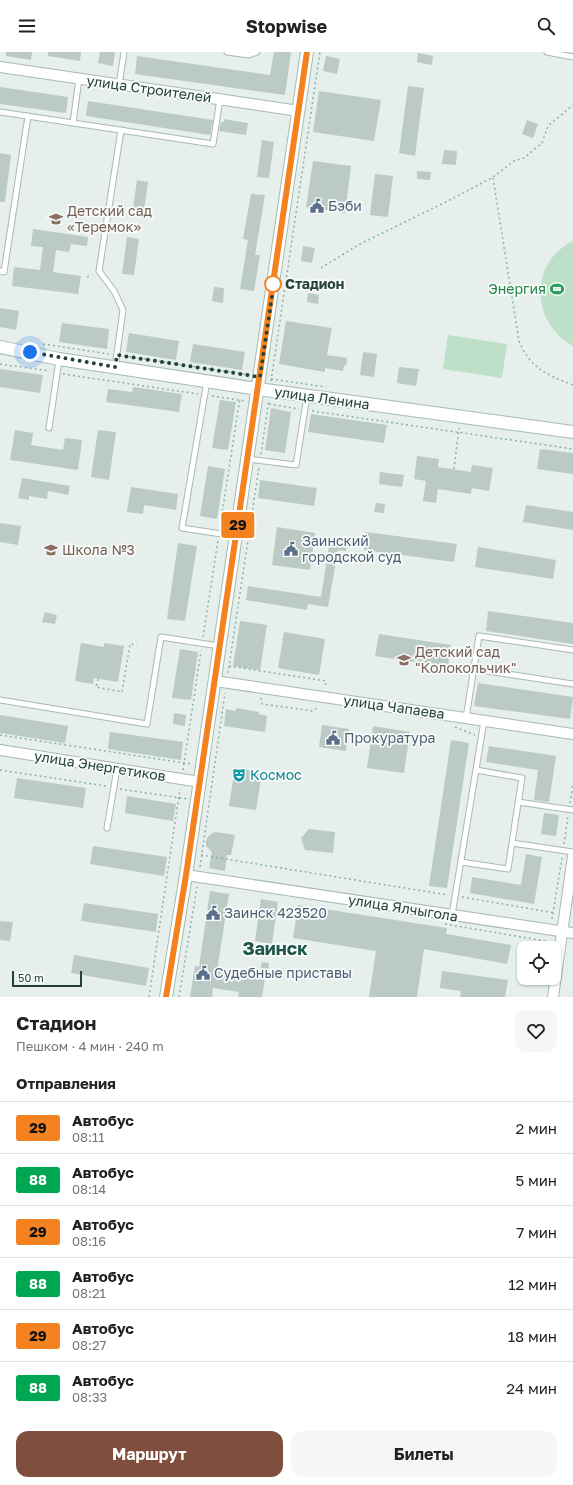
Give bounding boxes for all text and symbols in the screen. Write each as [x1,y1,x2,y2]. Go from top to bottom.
icon: menu [16,15,38,37]
text: Stopwise [246,15,327,37]
icon: search [535,15,557,37]
street label: улица Строителей [85,71,213,106]
place label: Бэби [328,197,362,214]
public building icon: Бэби [309,198,325,214]
place label: Детский сад «Теремок» [67,202,153,235]
school or university icon: Детский сад «Теремок» [48,211,64,227]
marker: Стадион [264,275,282,293]
place label: Стадион [285,275,344,292]
place label: Энергия [488,280,546,297]
sports icon: Энергия [549,281,565,297]
your location [20,342,40,362]
street label: улица Ленина [273,382,371,413]
line badge: 29 [220,512,256,538]
text: 29 [229,516,247,533]
place label: Заинский городской суд [302,532,402,565]
place label: Школа №3 [62,541,135,558]
public building icon: Заинский городской суд [283,541,299,557]
school or university icon: Школа №3 [43,542,59,558]
place label: Детский сад "Колокольчик" [415,643,517,676]
school or university icon: Детский сад "Колокольчик" [396,652,412,668]
street label: улица Чапаева [342,691,446,722]
place label: Прокуратура [344,729,435,746]
public building icon: Прокуратура [325,730,341,746]
street label: улица Энергетиков [33,747,167,784]
place label: Космос [250,766,302,783]
theatre icon: Космос [231,767,247,783]
street label: улица Ялчыгола [347,890,459,925]
place label: Заинск 423520 [224,904,327,921]
public building icon: Заинск 423520 [205,905,221,921]
district label: Заинск [242,937,308,959]
map controls [517,941,561,985]
button: locate [517,941,561,985]
place label: Судебные приставы [214,964,352,981]
public building icon: Судебные приставы [195,965,211,981]
scale bar [12,969,82,988]
text: 50 m [18,971,44,984]
button: heart [515,1010,557,1052]
text: Стадион [16,1011,96,1034]
text: Пешком · 4 мин · 240 m [16,1038,164,1054]
text: Отправления [16,1074,116,1092]
text: Автобус [72,1111,134,1129]
text: 29 [29,1119,47,1136]
text: 2 мин [515,1119,557,1137]
text: 08:11 [72,1129,105,1145]
text: Автобус [72,1163,134,1181]
text: 88 [29,1171,47,1188]
text: 5 мин [515,1171,557,1189]
text: 08:14 [72,1181,106,1197]
text: Автобус [72,1215,134,1233]
text: 29 [29,1223,47,1240]
text: 7 мин [516,1223,557,1241]
text: 08:16 [72,1233,106,1249]
text: Автобус [72,1267,134,1285]
text: 88 [29,1275,47,1292]
text: 12 мин [508,1275,557,1293]
text: 08:21 [72,1285,106,1301]
text: Автобус [72,1319,134,1337]
text: 29 [29,1327,47,1344]
text: 18 мин [508,1327,557,1345]
text: 08:27 [72,1337,106,1353]
text: Автобус [72,1371,134,1389]
text: 88 [29,1379,47,1396]
text: 24 мин [506,1379,557,1397]
text: 08:33 [72,1389,107,1405]
button: Маршрут [16,1431,283,1477]
button: Билеты [291,1431,557,1477]

